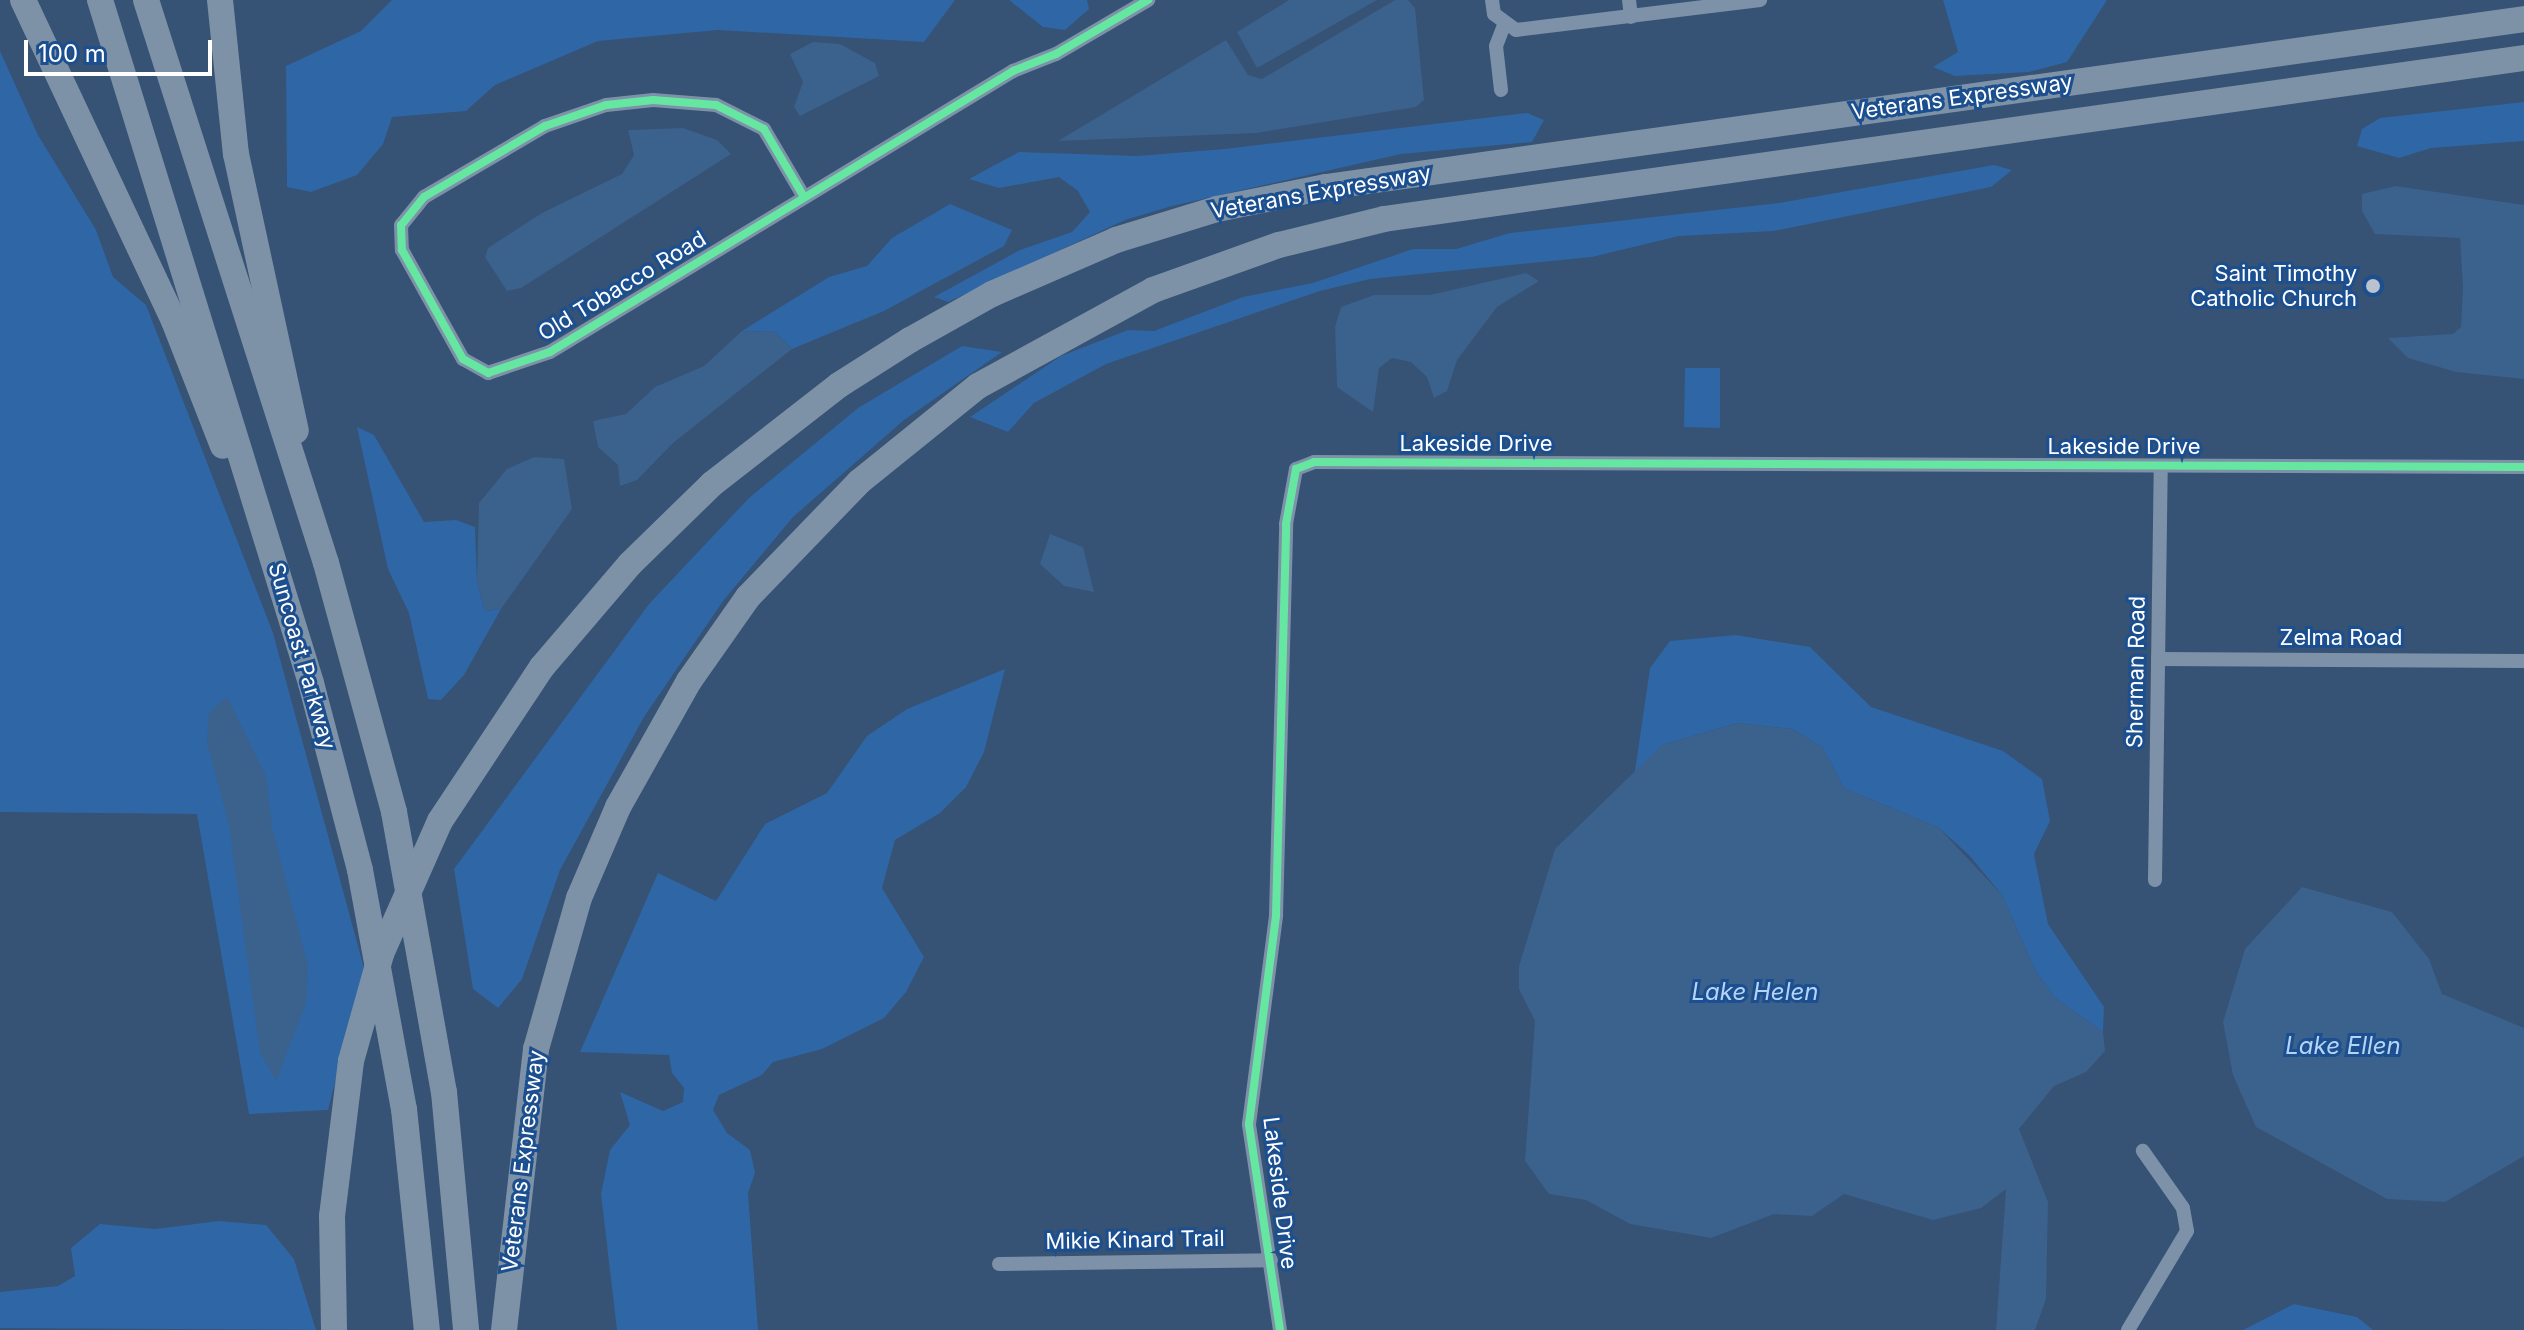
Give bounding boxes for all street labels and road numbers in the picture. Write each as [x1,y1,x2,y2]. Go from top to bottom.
street label: Veterans Expressway [1850,68,2074,126]
street label: Veterans Expressway [1209,160,1433,224]
street label: Old Tobacco Road [533,225,711,347]
street label: Lakeside Drive [1399,431,1553,457]
street label: Lakeside Drive [2047,434,2201,460]
street label: Suncoast Parkway [263,560,341,752]
street label: Sherman Road [2121,596,2151,748]
street label: Zelma Road [2280,625,2402,651]
street label: Veterans Expressway [496,1049,550,1273]
street label: Lakeside Drive [1258,1115,1302,1271]
street label: Mikie Kinard Trail [1045,1225,1225,1255]

